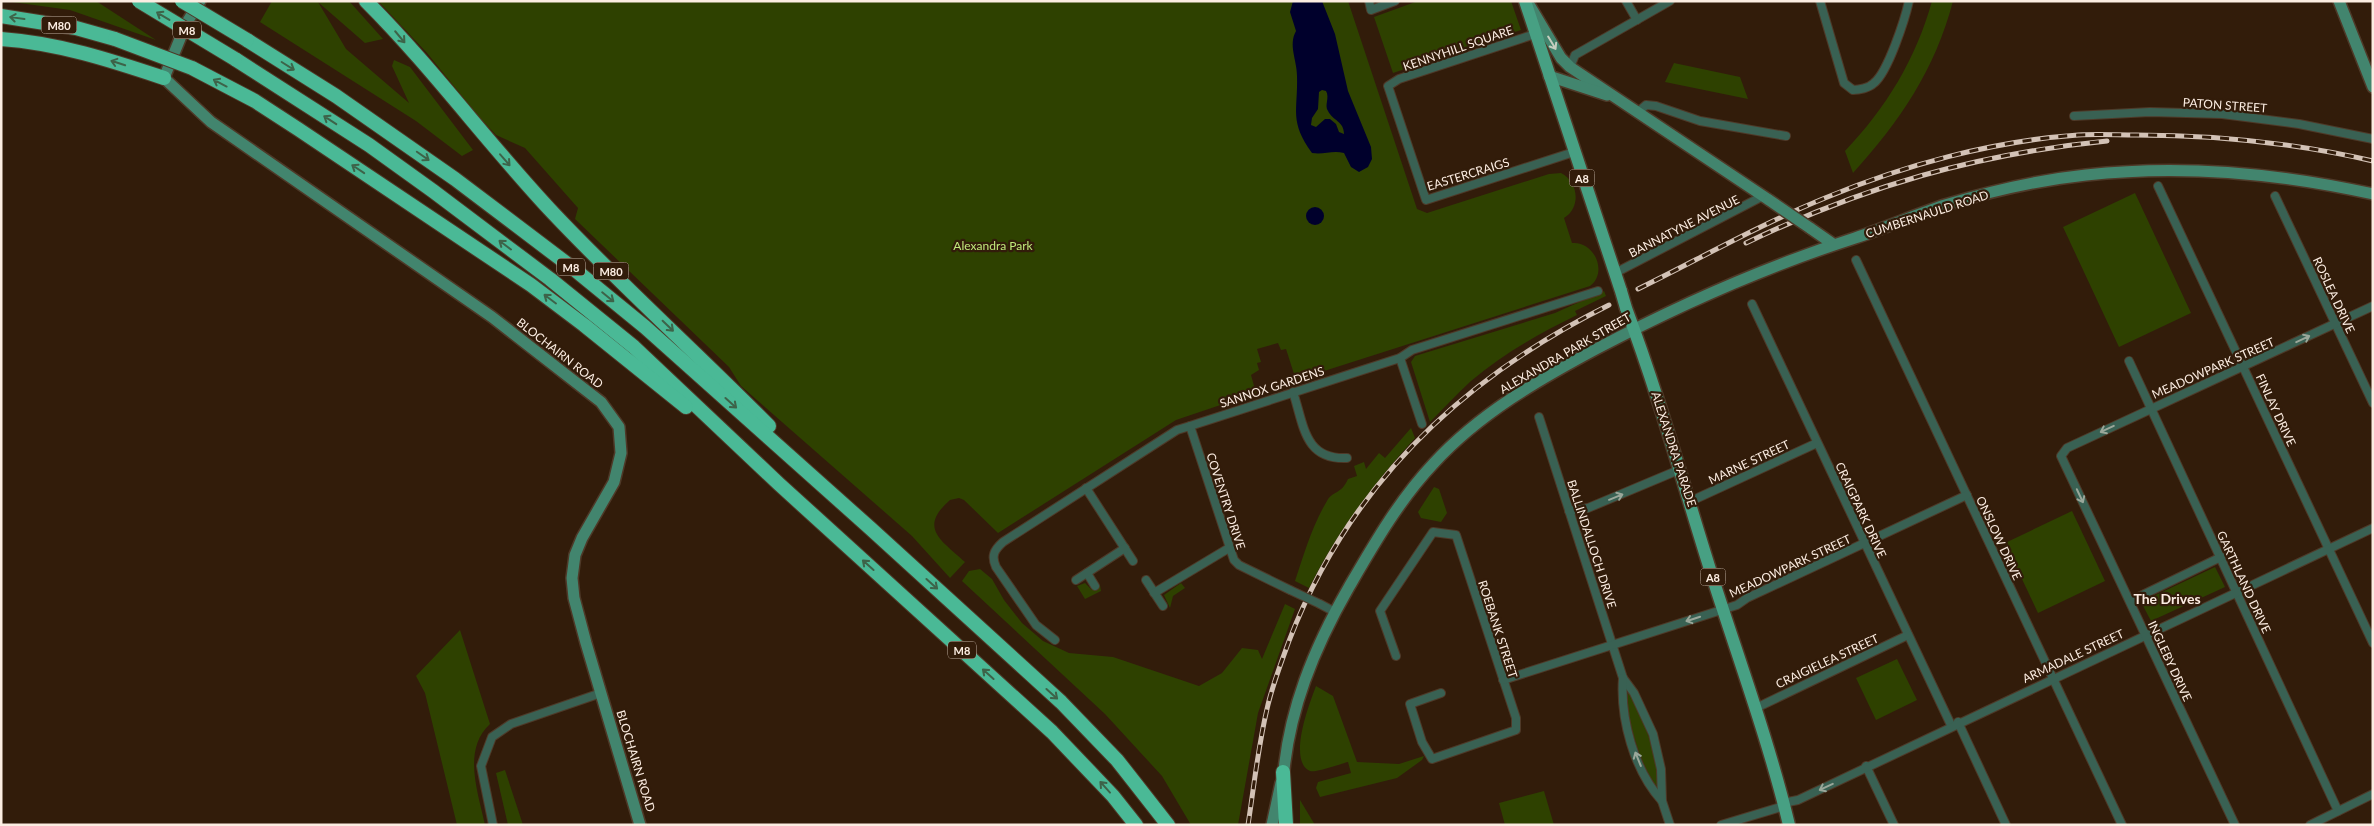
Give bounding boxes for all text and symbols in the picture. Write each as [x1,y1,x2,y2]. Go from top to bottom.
one-way arrow [157,11,171,21]
one-way arrow [9,13,25,23]
road number: M80 [42,16,76,34]
road number: M8 [173,22,201,38]
street label: KENNYHILL SQUARE [1401,22,1515,74]
one-way arrow [394,30,405,43]
one-way arrow [1548,35,1558,49]
one-way arrow [110,57,126,67]
one-way arrow [280,61,294,71]
one-way arrow [213,78,228,88]
street label: PATON STREET [2182,95,2268,115]
one-way arrow [324,115,338,125]
one-way arrow [416,151,430,161]
one-way arrow [499,154,511,167]
street label: EASTERCRAIGS [1425,154,1511,194]
one-way arrow [351,163,365,174]
road number: A8 [1570,170,1594,187]
street label: CUMBERNAULD ROAD [1864,187,1990,241]
street label: BANNATYNE AVENUE [1626,192,1742,260]
park label: Alexandra Park [953,238,1034,253]
one-way arrow [499,239,512,250]
street label: ROSLEA DRIVE [2310,254,2358,336]
road number: M8 [557,258,585,276]
road number: M80 [594,262,628,280]
one-way arrow [601,291,614,303]
one-way arrow [544,294,557,305]
street label: ALEXANDRA PARK STREET [1497,309,1633,397]
street label: BLOCHAIRN ROAD [514,315,606,391]
one-way arrow [661,320,674,332]
street label: MEADOWPARK STREET [2149,334,2277,402]
one-way arrow [2295,334,2310,344]
street label: SANNOX GARDENS [1218,363,1326,411]
street label: FINLAY DRIVE [2253,372,2299,449]
street label: ALEXANDRA PARADE [1648,390,1700,509]
one-way arrow [724,397,737,409]
one-way arrow [2100,425,2115,435]
street label: MARNE STREET [1706,437,1792,487]
street label: COVENTRY DRIVE [1203,451,1249,551]
street label: CRAIGPARK DRIVE [1832,460,1890,560]
street label: BALLINDALLOCH DRIVE [1564,478,1620,610]
one-way arrow [2076,488,2085,503]
one-way arrow [1608,492,1623,501]
street label: ONSLOW DRIVE [1973,494,2025,582]
street label: GARTHLAND DRIVE [2214,529,2274,636]
street label: MEADOWPARK STREET [1727,531,1853,601]
one-way arrow [862,559,875,571]
road number: A8 [1700,568,1726,586]
one-way arrow [925,578,938,590]
street label: ROEBANK STREET [1475,578,1521,680]
district label: The Drives [2133,590,2201,607]
one-way arrow [1685,614,1701,624]
street label: INGLEBY DRIVE [2145,618,2195,704]
street label: ARMADALE STREET [2020,626,2126,686]
street label: CRAIGIELEA STREET [1773,631,1881,691]
road number: M8 [948,642,976,658]
one-way arrow [982,668,995,680]
one-way arrow [1045,688,1058,700]
street label: BLOCHAIRN ROAD [613,708,659,814]
one-way arrow [1633,752,1642,767]
one-way arrow [1099,781,1111,794]
one-way arrow [1819,782,1834,792]

